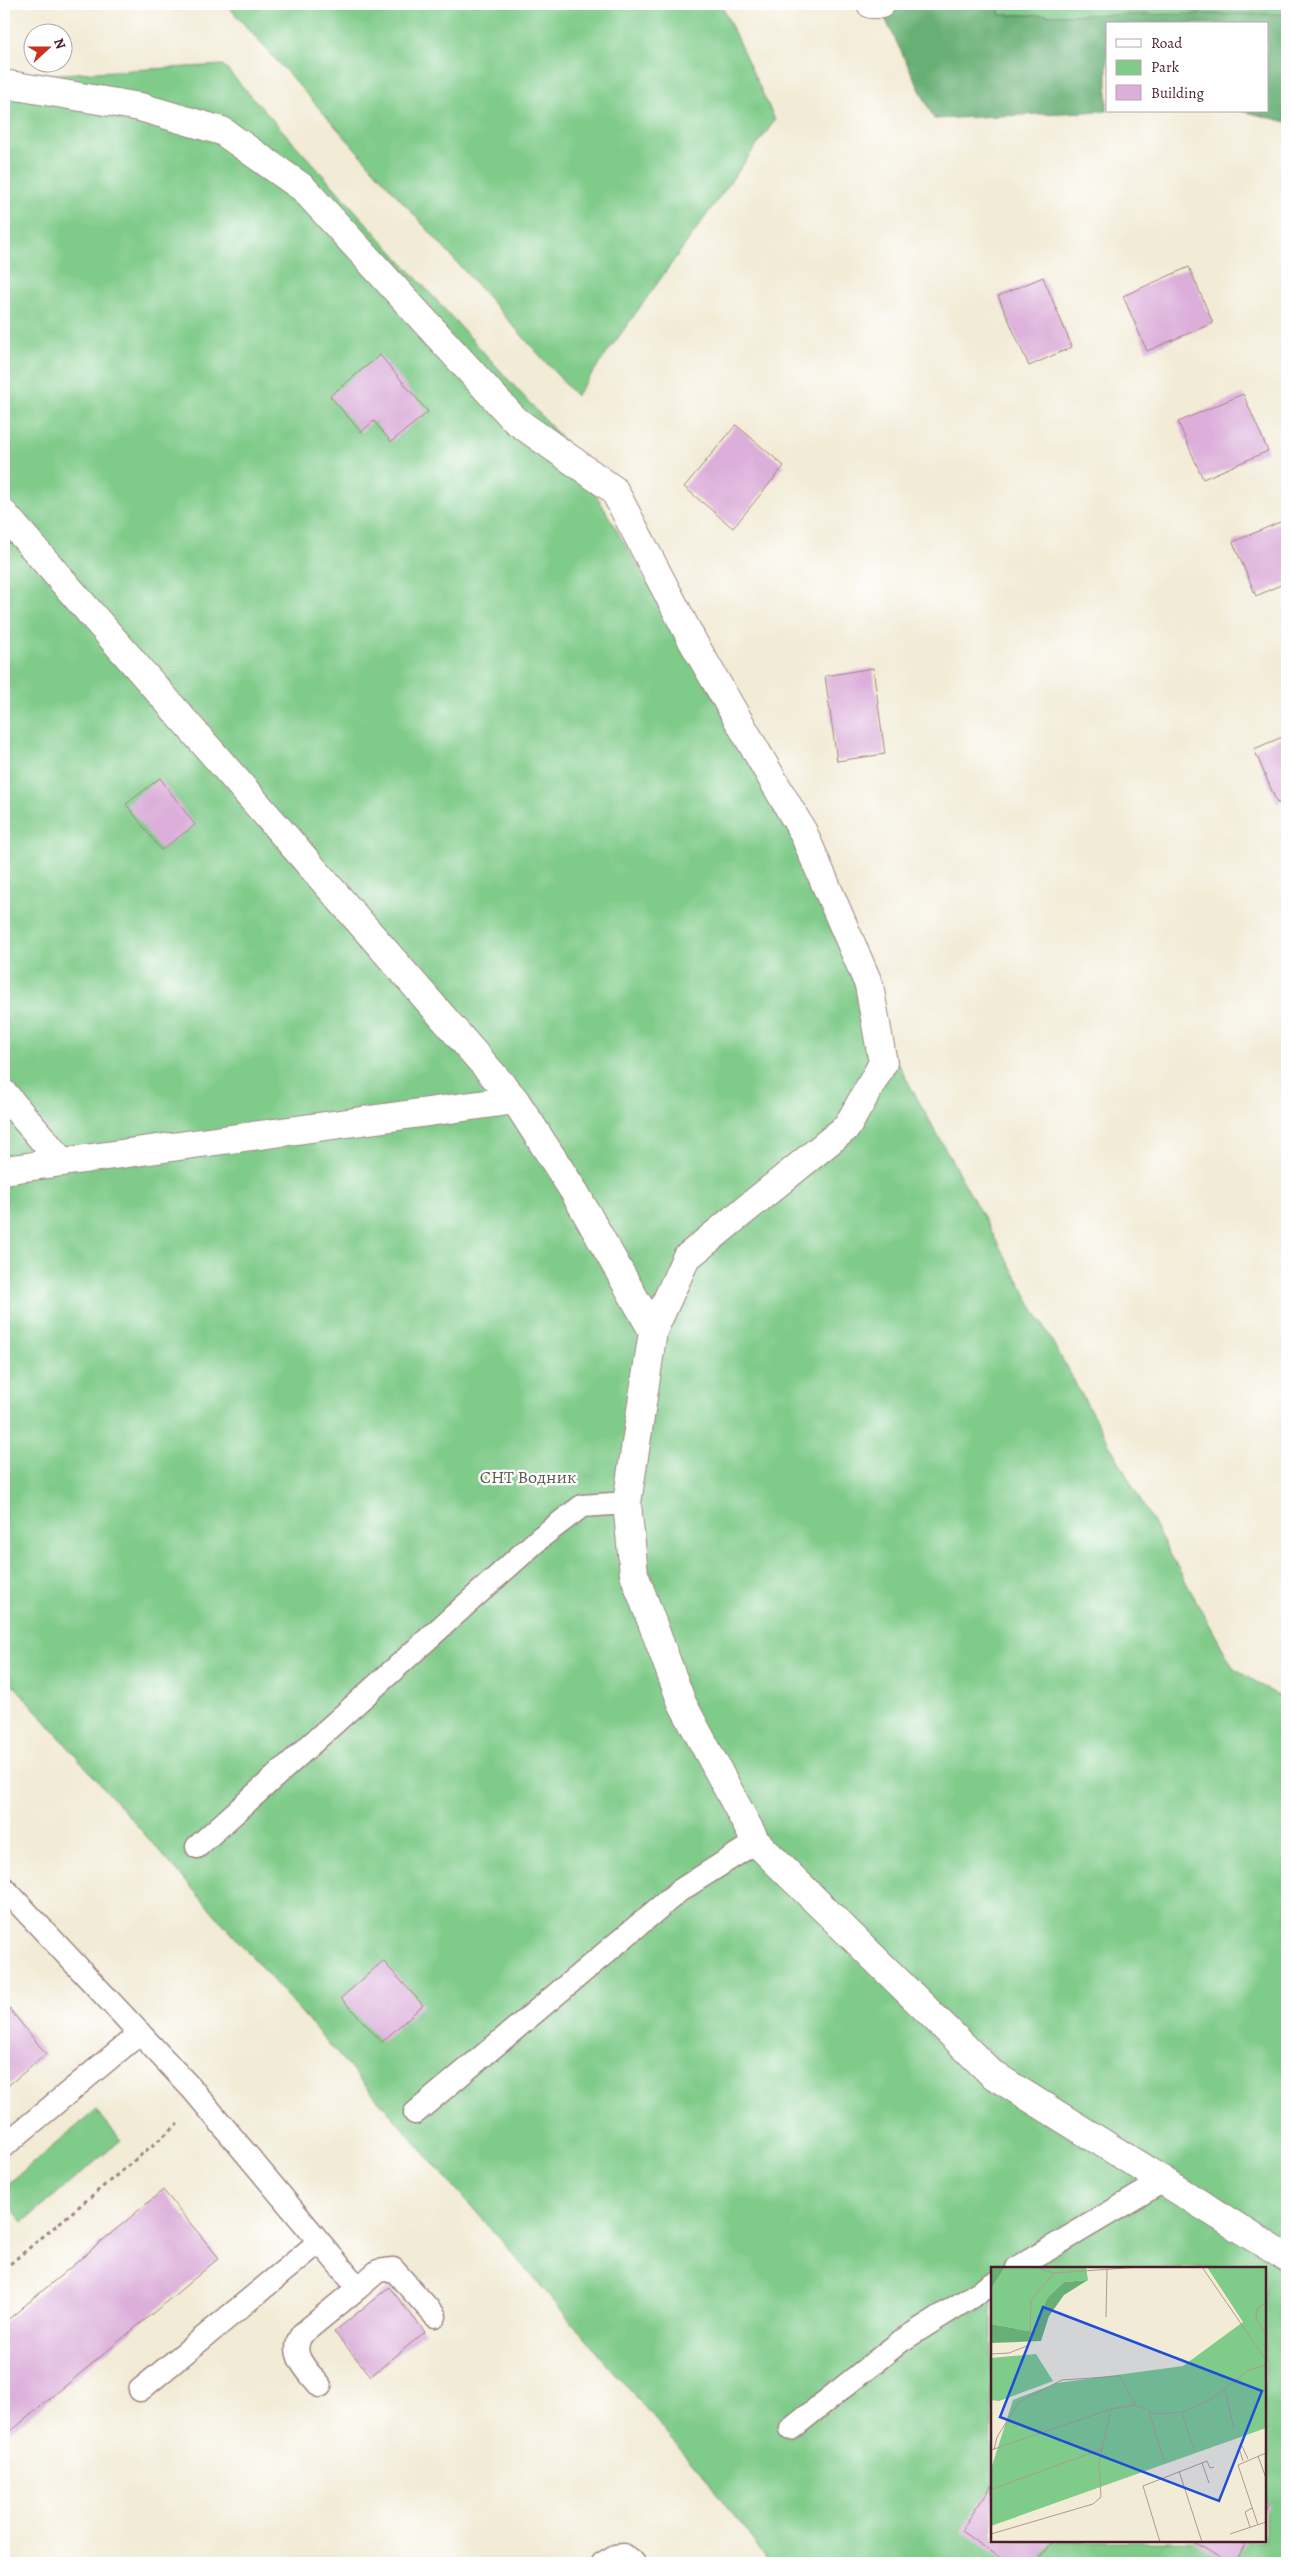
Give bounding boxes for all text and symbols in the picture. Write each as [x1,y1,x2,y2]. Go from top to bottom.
north arrow [22,22,72,72]
legend [1106,22,1268,112]
text: Road [1151,33,1183,53]
text: N [49,35,70,52]
text: Park [1151,57,1180,77]
text: Building [1151,83,1204,103]
park label: СНТ Водник [480,1465,576,1489]
inset map [991,2267,1266,2542]

